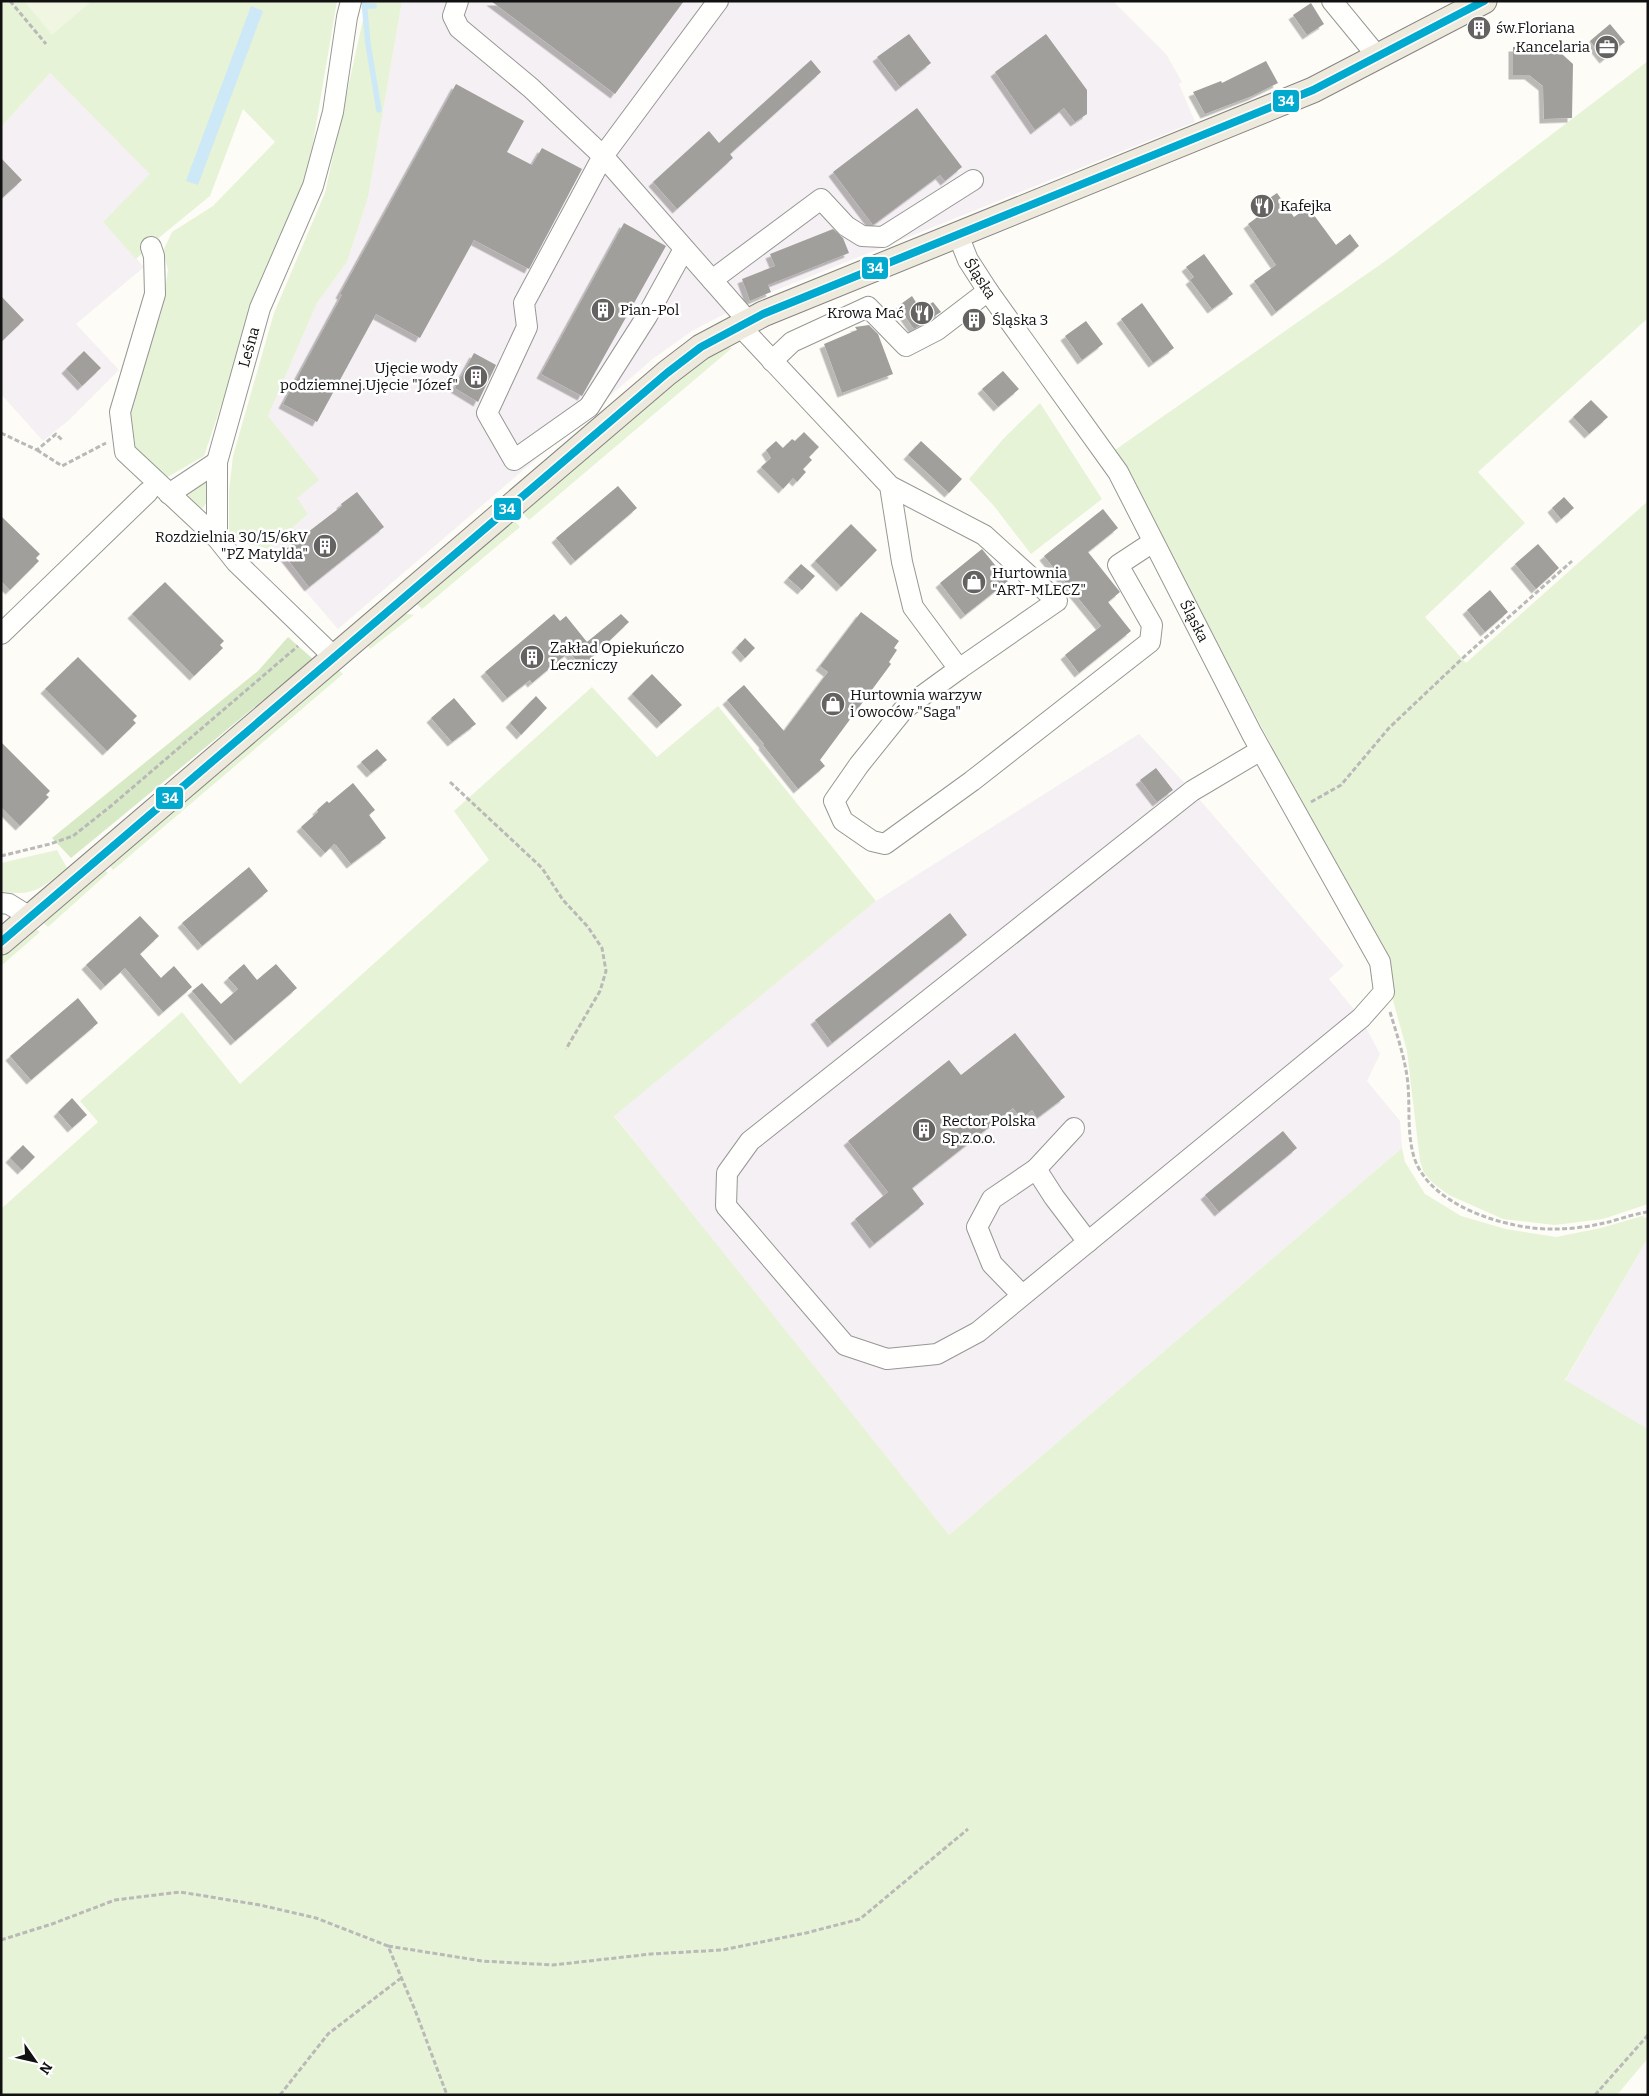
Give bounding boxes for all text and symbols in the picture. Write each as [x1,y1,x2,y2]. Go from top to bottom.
building icon: św.Floriana [1466,15,1492,41]
place label: św.Floriana [1496,19,1575,37]
office icon: Kancelaria [1594,34,1620,60]
place label: Kancelaria [1515,38,1590,56]
line badge: 34 [1272,89,1300,113]
text: 34 [1278,93,1295,110]
restaurant icon: Kafejka [1249,193,1275,219]
place label: Kafejka [1280,197,1332,215]
street label: Śląska [960,255,1000,302]
line badge: 34 [861,256,889,280]
text: 34 [867,260,884,277]
building icon: Pian-Pol [590,297,616,323]
restaurant icon: Krowa Mać [909,300,935,326]
place label: Pian-Pol [620,301,679,319]
place label: Krowa Mać [827,304,904,322]
building icon: Śląska 3 [961,307,987,333]
place label: Śląska 3 [992,311,1048,329]
street label: Leśna [235,325,263,369]
place label: Ujęcie wody podziemnej.Ujęcie "Józef" [280,359,458,394]
building icon: Ujęcie wody podziemnej.Ujęcie "Józef" [463,364,489,390]
line badge: 34 [493,497,522,521]
text: 34 [499,501,516,518]
place label: Rozdzielnia 30/15/6kV "PZ Matylda" [155,528,309,563]
building icon: Rozdzielnia 30/15/6kV "PZ Matylda" [312,533,338,559]
place label: Hurtownia "ART-MLECZ" [992,564,1086,599]
shop icon: Hurtownia "ART-MLECZ" [961,569,987,595]
street label: Śląska [1176,597,1212,645]
place label: Zakład Opiekuńczo Leczniczy [550,639,684,674]
building icon: Zakład Opiekuńczo Leczniczy [519,644,545,670]
place label: Hurtownia warzyw i owoców "Saga" [850,686,983,721]
shop icon: Hurtownia warzyw i owoców "Saga" [820,691,846,717]
line badge: 34 [155,786,184,810]
text: 34 [162,790,179,807]
place label: Rector Polska Sp.z.o.o. [942,1112,1036,1147]
building icon: Rector Polska Sp.z.o.o. [911,1117,937,1143]
north arrow [10,2036,60,2086]
text: N [35,2059,55,2077]

